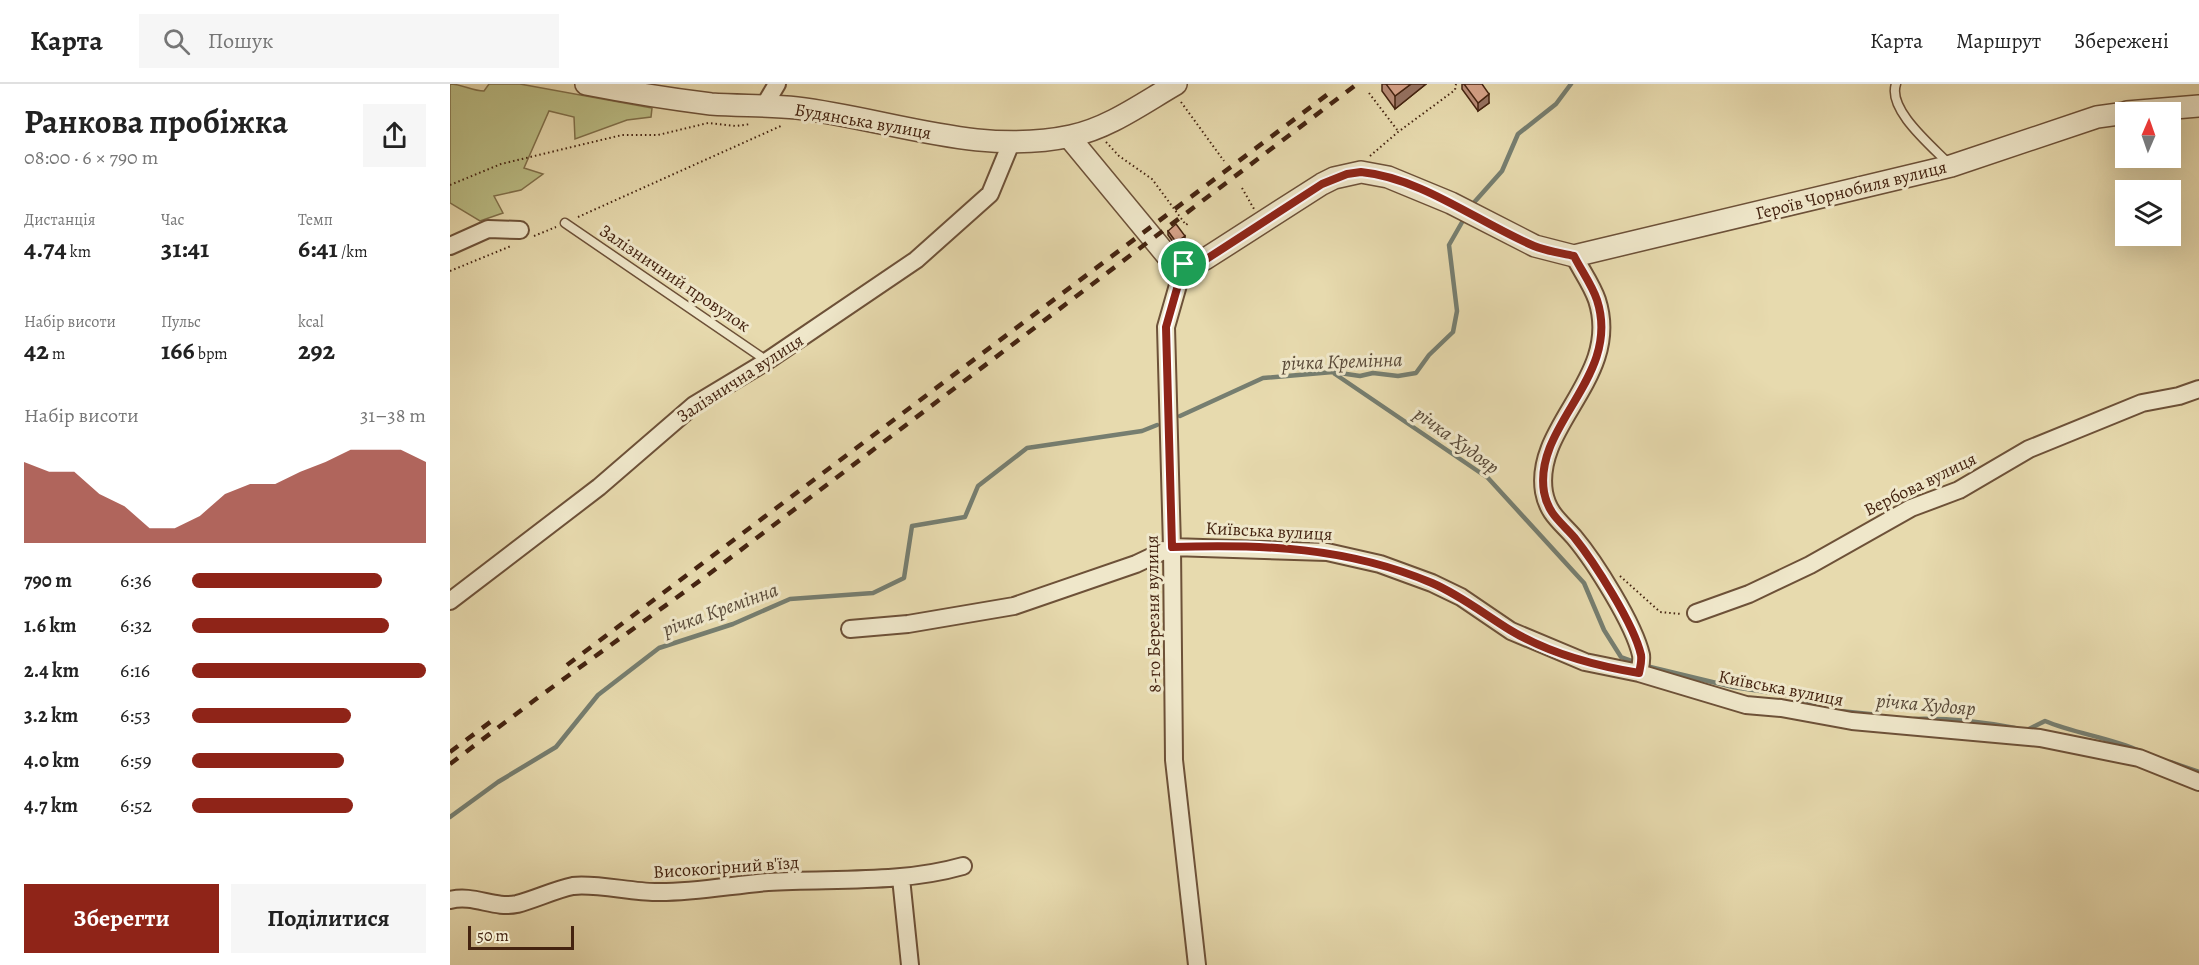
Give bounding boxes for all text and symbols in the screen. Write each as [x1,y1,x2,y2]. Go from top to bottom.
search box [139,14,559,68]
text: Карта [30,22,103,60]
icon: search [160,25,193,58]
text: Пошук [208,26,273,56]
text: Карта [1870,27,1923,55]
text: Маршрут [1956,27,2041,55]
text: Збережені [2074,27,2169,55]
street label: Будянська вулиця [793,97,933,145]
text: Ранкова пробіжка [24,99,288,144]
north arrow [2115,102,2181,168]
map controls [2115,102,2181,246]
button: share [363,104,426,167]
text: 08:00 · 6 × 790 m [24,144,158,171]
street label: Героїв Чорнобиля вулиця [1753,155,1949,225]
button: layers [2115,180,2181,246]
text: Дистанція [24,209,95,231]
text: Час [161,209,185,231]
text: Темп [298,209,333,231]
street label: Залізничний провулок [595,218,755,338]
text: 4.74 [24,231,67,266]
text: 31:41 [161,231,209,266]
text: 6:41 [298,231,338,266]
pin [1158,238,1209,289]
text: km [67,241,91,263]
text: /km [338,241,368,263]
icon: arrive [1167,247,1200,280]
text: Набір висоти [24,311,116,333]
text: Пульс [161,311,201,333]
text: kcal [298,311,324,333]
street label: Залізнична вулиця [672,328,808,428]
text: 42 [24,333,49,368]
text: 166 [161,333,195,368]
text: 292 [298,333,335,368]
text: m [49,343,65,365]
text: bpm [195,343,228,365]
water label: річка Кремінна [1280,346,1403,377]
water label: річка Худояр [1408,400,1505,481]
text: Набір висоти [24,402,139,429]
text: 31–38 m [360,402,426,429]
street label: Вербова вулиця [1860,446,1980,522]
street label: Київська вулиця [1205,516,1333,546]
street label: 8-го Березня вулиця [1140,535,1166,693]
text: 790 m [24,567,72,594]
text: 6:36 [120,567,152,594]
water label: річка Кремінна [658,576,782,643]
text: 1.6 km [24,612,77,639]
text: 6:32 [120,612,152,639]
text: 2.4 km [24,657,79,684]
text: 6:16 [120,657,150,684]
street label: Київська вулиця [1716,664,1846,712]
water label: річка Худояр [1874,687,1977,722]
text: 3.2 km [24,702,78,729]
text: 6:53 [120,702,151,729]
text: 4.0 km [24,747,80,774]
text: 6:59 [120,747,152,774]
text: 4.7 km [24,792,78,819]
text: 6:52 [120,792,152,819]
street label: Високогірний в'їзд [652,850,800,884]
button: Зберегти [24,884,219,953]
button: Поділитися [231,884,426,953]
scale bar [468,923,574,950]
text: 50 m [477,925,509,947]

